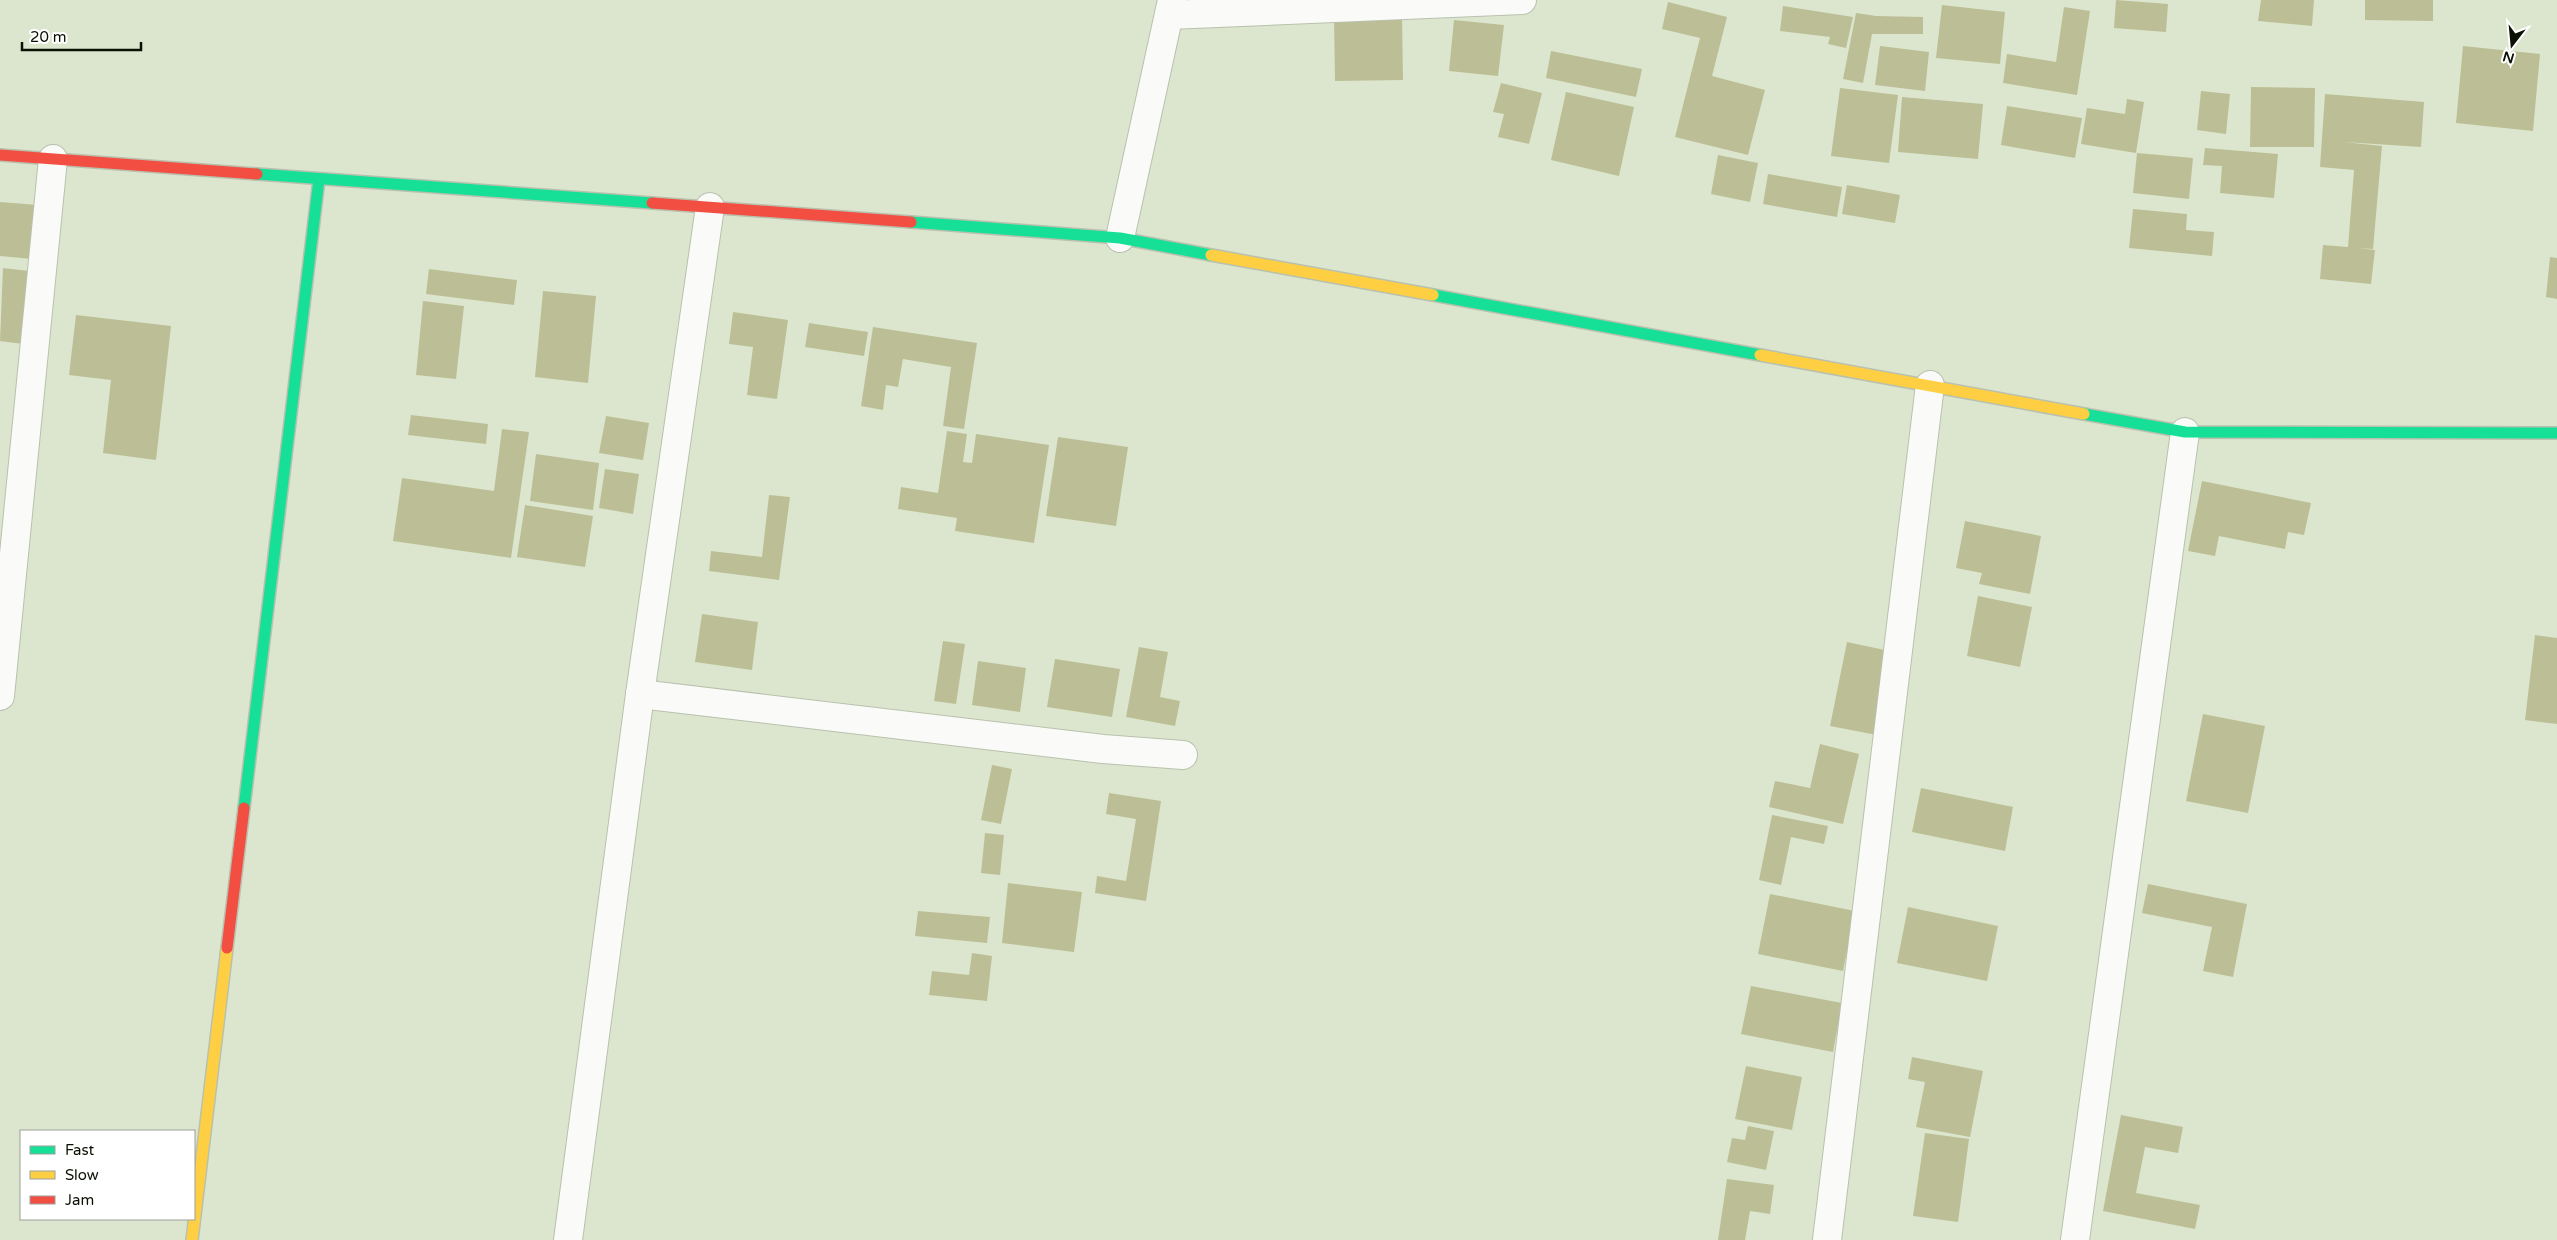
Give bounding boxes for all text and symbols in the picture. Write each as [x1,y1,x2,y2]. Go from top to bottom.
scale bar [22,20,141,52]
north arrow [2487,20,2537,70]
text: 20 m [30,28,67,46]
text: N [2501,47,2516,67]
legend [20,1130,195,1220]
text: Fast [65,1141,95,1159]
text: Slow [65,1166,99,1184]
text: Jam [65,1191,94,1209]

